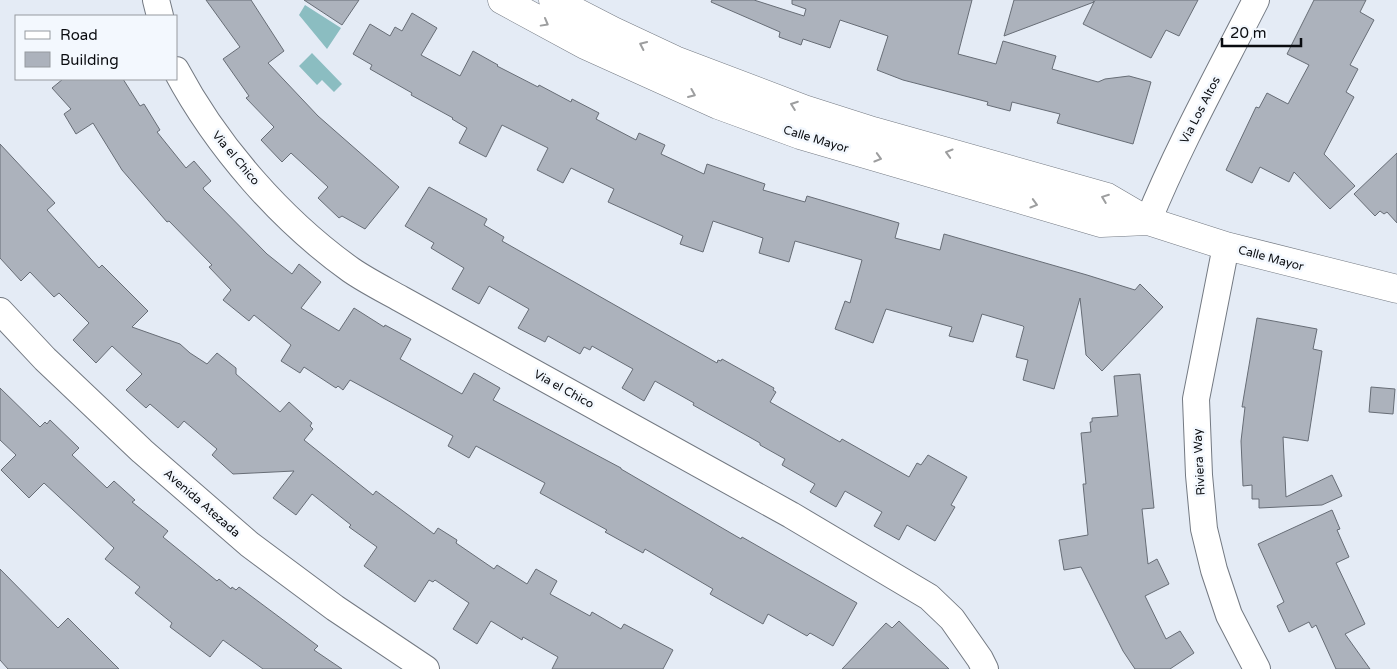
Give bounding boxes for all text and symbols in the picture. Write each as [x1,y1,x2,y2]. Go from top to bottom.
legend [15,15,178,80]
scale bar [1222,15,1301,47]
one-way arrow [540,17,549,27]
text: 20 m [1230,24,1267,42]
text: Road [60,26,98,44]
one-way arrow [639,41,648,51]
text: Building [60,51,119,69]
street label: Via Los Altos [1177,74,1223,146]
one-way arrow [687,87,696,98]
one-way arrow [790,101,798,111]
street label: Calle Mayor [782,122,851,156]
street label: Via el Chico [209,128,263,188]
one-way arrow [945,148,953,158]
one-way arrow [874,152,882,162]
one-way arrow [1101,194,1110,204]
one-way arrow [1030,198,1038,208]
street label: Calle Mayor [1237,243,1306,274]
street label: Via el Chico [532,367,596,411]
street label: Riviera Way [1190,428,1208,496]
street label: Avenida Atezada [161,466,243,540]

